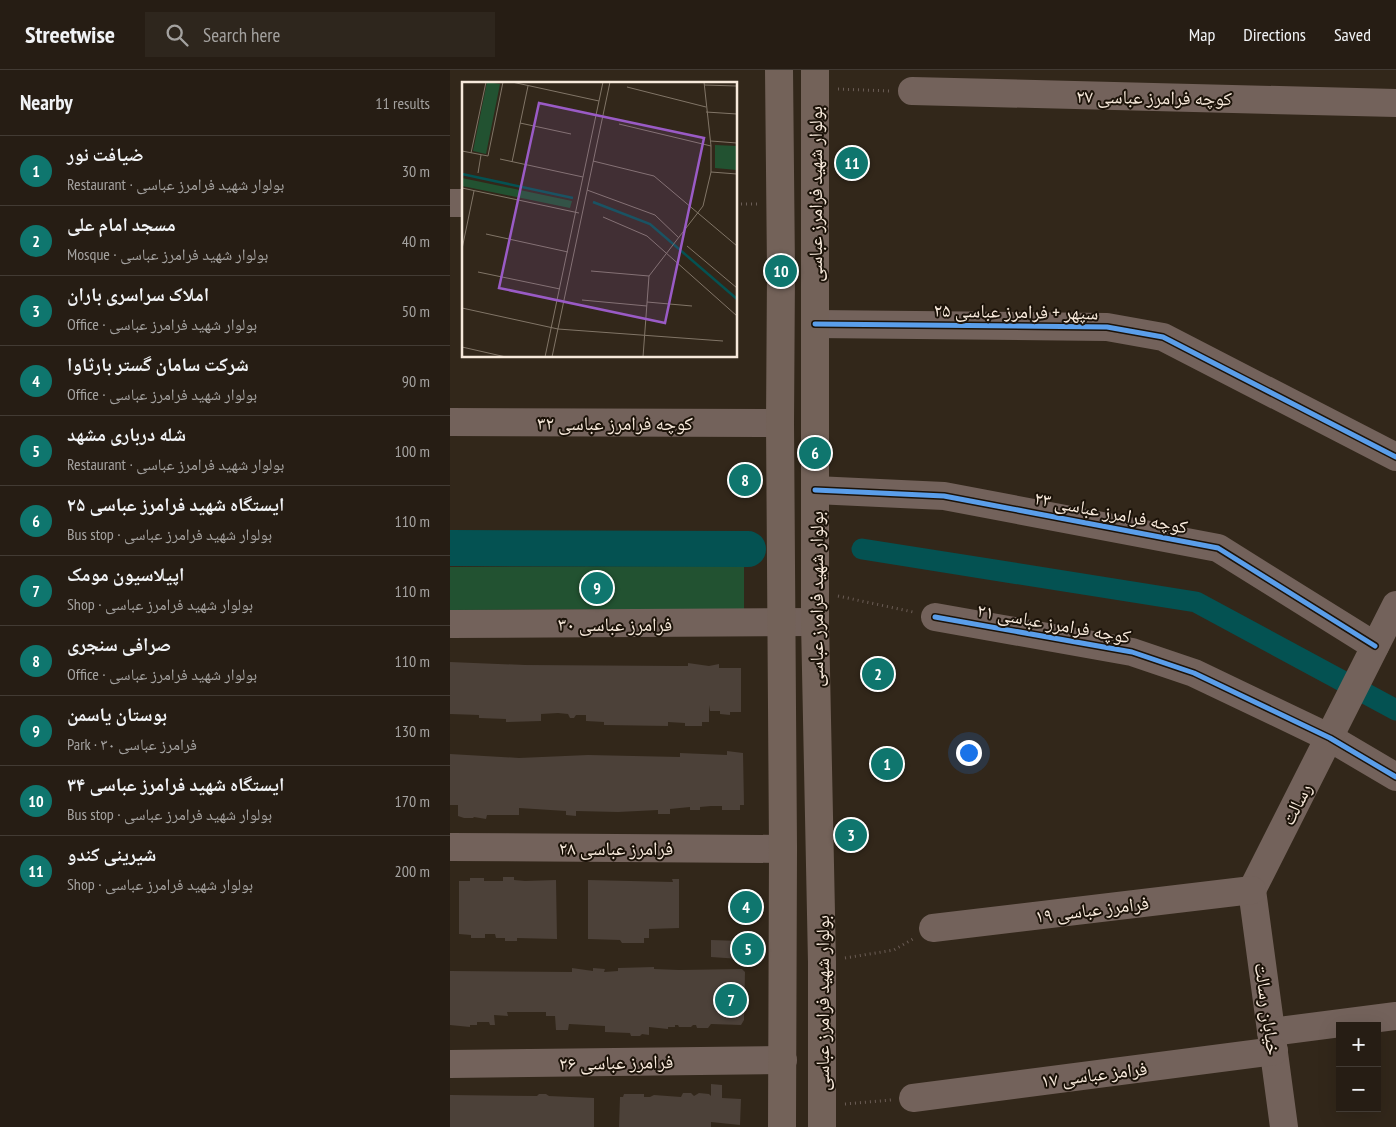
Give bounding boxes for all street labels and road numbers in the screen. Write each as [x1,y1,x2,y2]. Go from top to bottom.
street label: کوچه فرامرز عباسی ۲۷ [1076,84,1232,110]
street label: بولوار شهید فرامرز عباسی [803,106,827,282]
street label: سپهر + فرامرز عباسی ۲۵ [933,298,1099,325]
street label: کوچه فرامرز عباسی ۳۲ [537,411,693,435]
street label: کوچه فرامرز عباسی ۲۳ [1032,485,1190,539]
street label: بولوار شهید فرامرز عباسی [804,511,828,687]
street label: کوچه فرامرز عباسی ۲۱ [975,598,1133,648]
street label: فرامرز عباسی ۳۰ [558,612,672,636]
street label: رسالت [1275,779,1317,829]
street label: فرامرز عباسی ۲۸ [559,836,673,860]
street label: فرامرز عباسی ۱۹ [1034,890,1150,928]
street label: بولوار شهید فرامرز عباسی [810,915,834,1091]
street label: خیابان رسالت [1250,961,1286,1057]
street label: فرامرز عباسی ۲۶ [559,1049,673,1075]
street label: فرامز عباسی ۱۷ [1039,1056,1149,1092]

